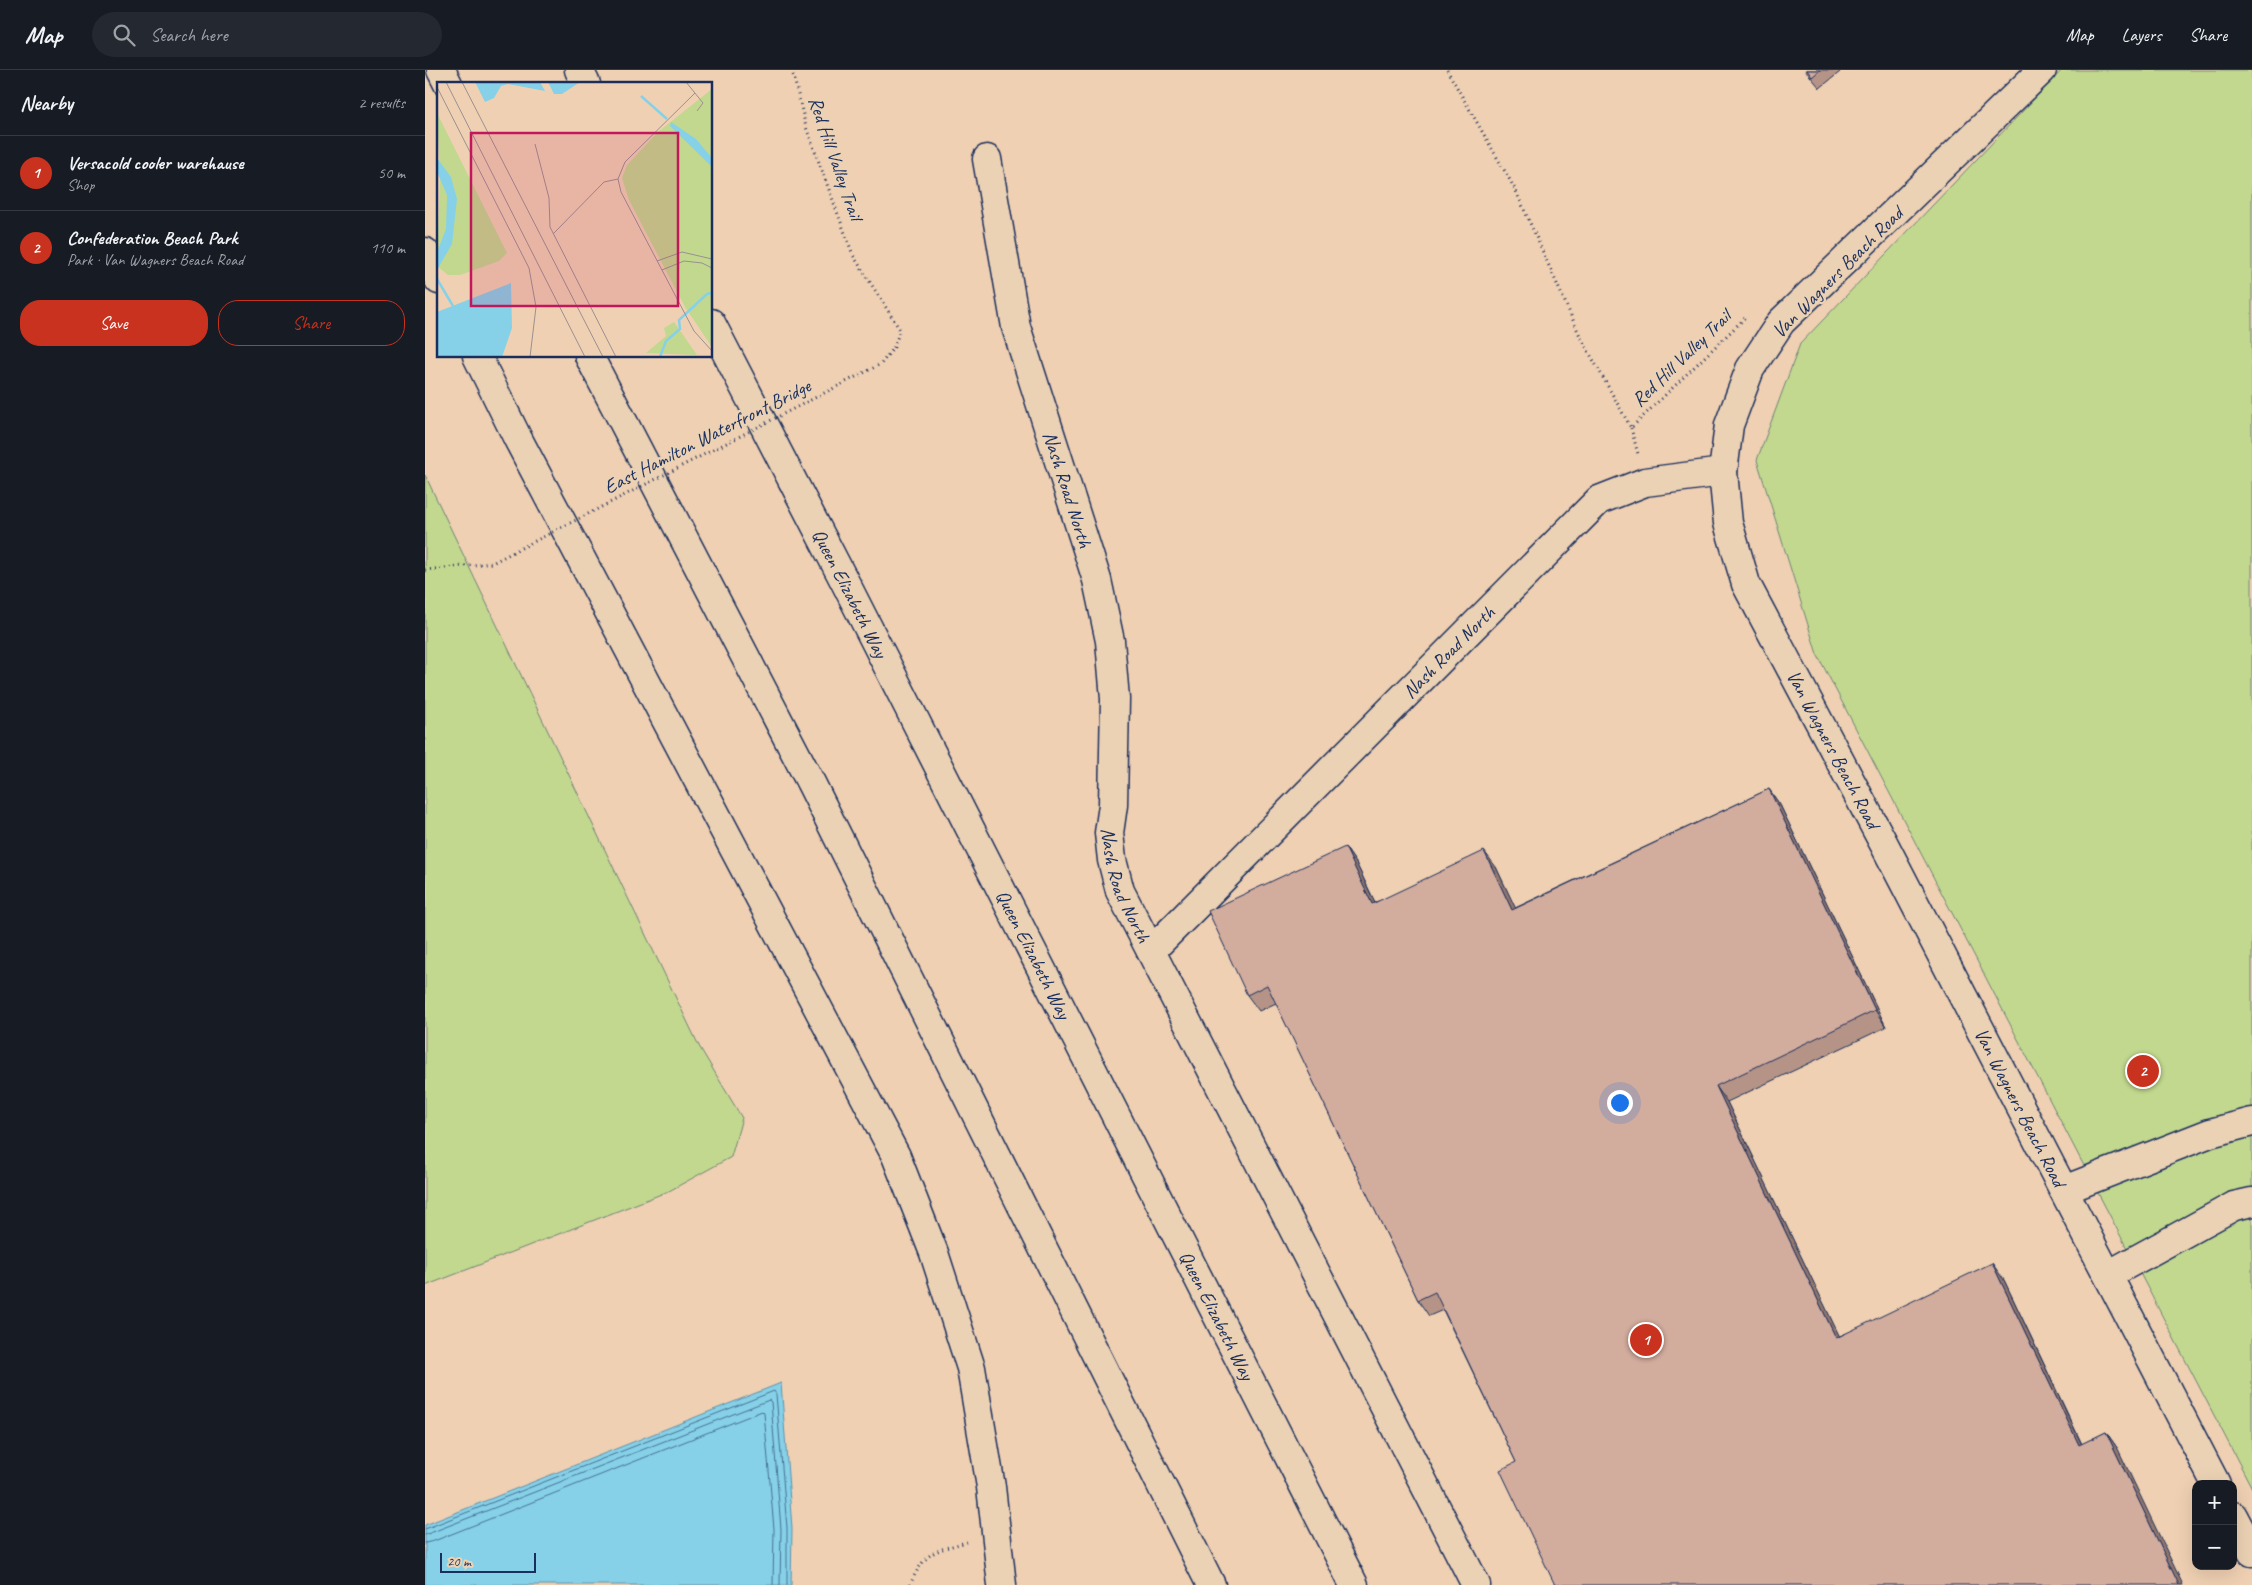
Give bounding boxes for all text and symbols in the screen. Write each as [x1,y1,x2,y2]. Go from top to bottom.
search box [92,12,442,57]
text: Map [25,20,62,50]
icon: search [110,21,138,49]
text: Search here [150,23,228,47]
text: Map [2066,24,2094,46]
text: Layers [2122,24,2161,46]
text: Share [2189,24,2227,46]
inset map [437,82,713,358]
text: Nearby [20,90,73,116]
text: 2 results [358,93,405,113]
street label: Red Hill Valley Trail [803,93,869,227]
text: Versacold cooler warehause [67,151,244,175]
text: 1 [32,163,40,183]
text: 50 m [378,163,405,183]
text: Shop [67,175,94,195]
street label: Van Wagners Beach Road [1767,199,1910,343]
text: Confederation Beach Park [67,226,237,250]
text: 2 [32,238,40,258]
text: 110 m [371,238,405,258]
text: Park · Van Wagners Beach Road [67,250,243,270]
button: Save [20,300,208,346]
button: Share [218,300,405,346]
street label: Red Hill Valley Trail [1626,302,1739,412]
street label: East Hamilton Waterfront Bridge [600,373,816,500]
street label: Nash Road North [1037,428,1098,552]
street label: Queen Elizabeth Way [807,525,894,664]
street label: Nash Road North [1397,600,1501,704]
street label: Van Wagners Beach Road [1781,666,1887,835]
street label: Nash Road North [1095,826,1157,948]
street label: Queen Elizabeth Way [990,886,1078,1025]
street label: Van Wagners Beach Road [1969,1024,2073,1194]
pin: 2 [2127,1052,2159,1090]
your location [1607,1090,1633,1116]
street label: Queen Elizabeth Way [1173,1247,1261,1386]
pin: 1 [1630,1321,1662,1359]
map controls [2192,1480,2237,1570]
button: + [2192,1480,2237,1525]
button: − [2192,1525,2237,1570]
scale bar [440,1550,536,1573]
text: 20 m [447,1553,471,1570]

